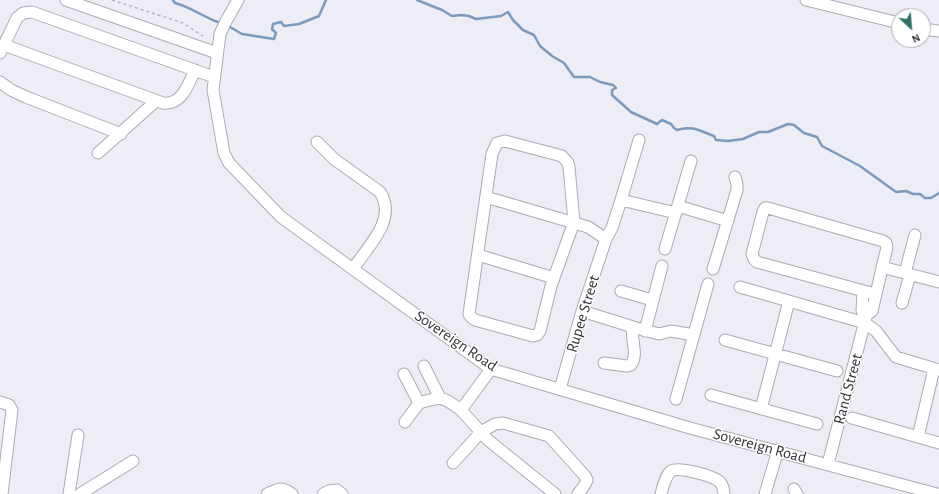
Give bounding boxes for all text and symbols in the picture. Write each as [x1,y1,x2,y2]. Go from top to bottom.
north arrow [891,8,931,48]
text: N [910,32,922,45]
street label: Rupee Street [562,273,604,355]
street label: Sovereign Road [411,306,501,376]
street label: Rand Street [829,351,867,427]
street label: Sovereign Road [711,424,809,468]

